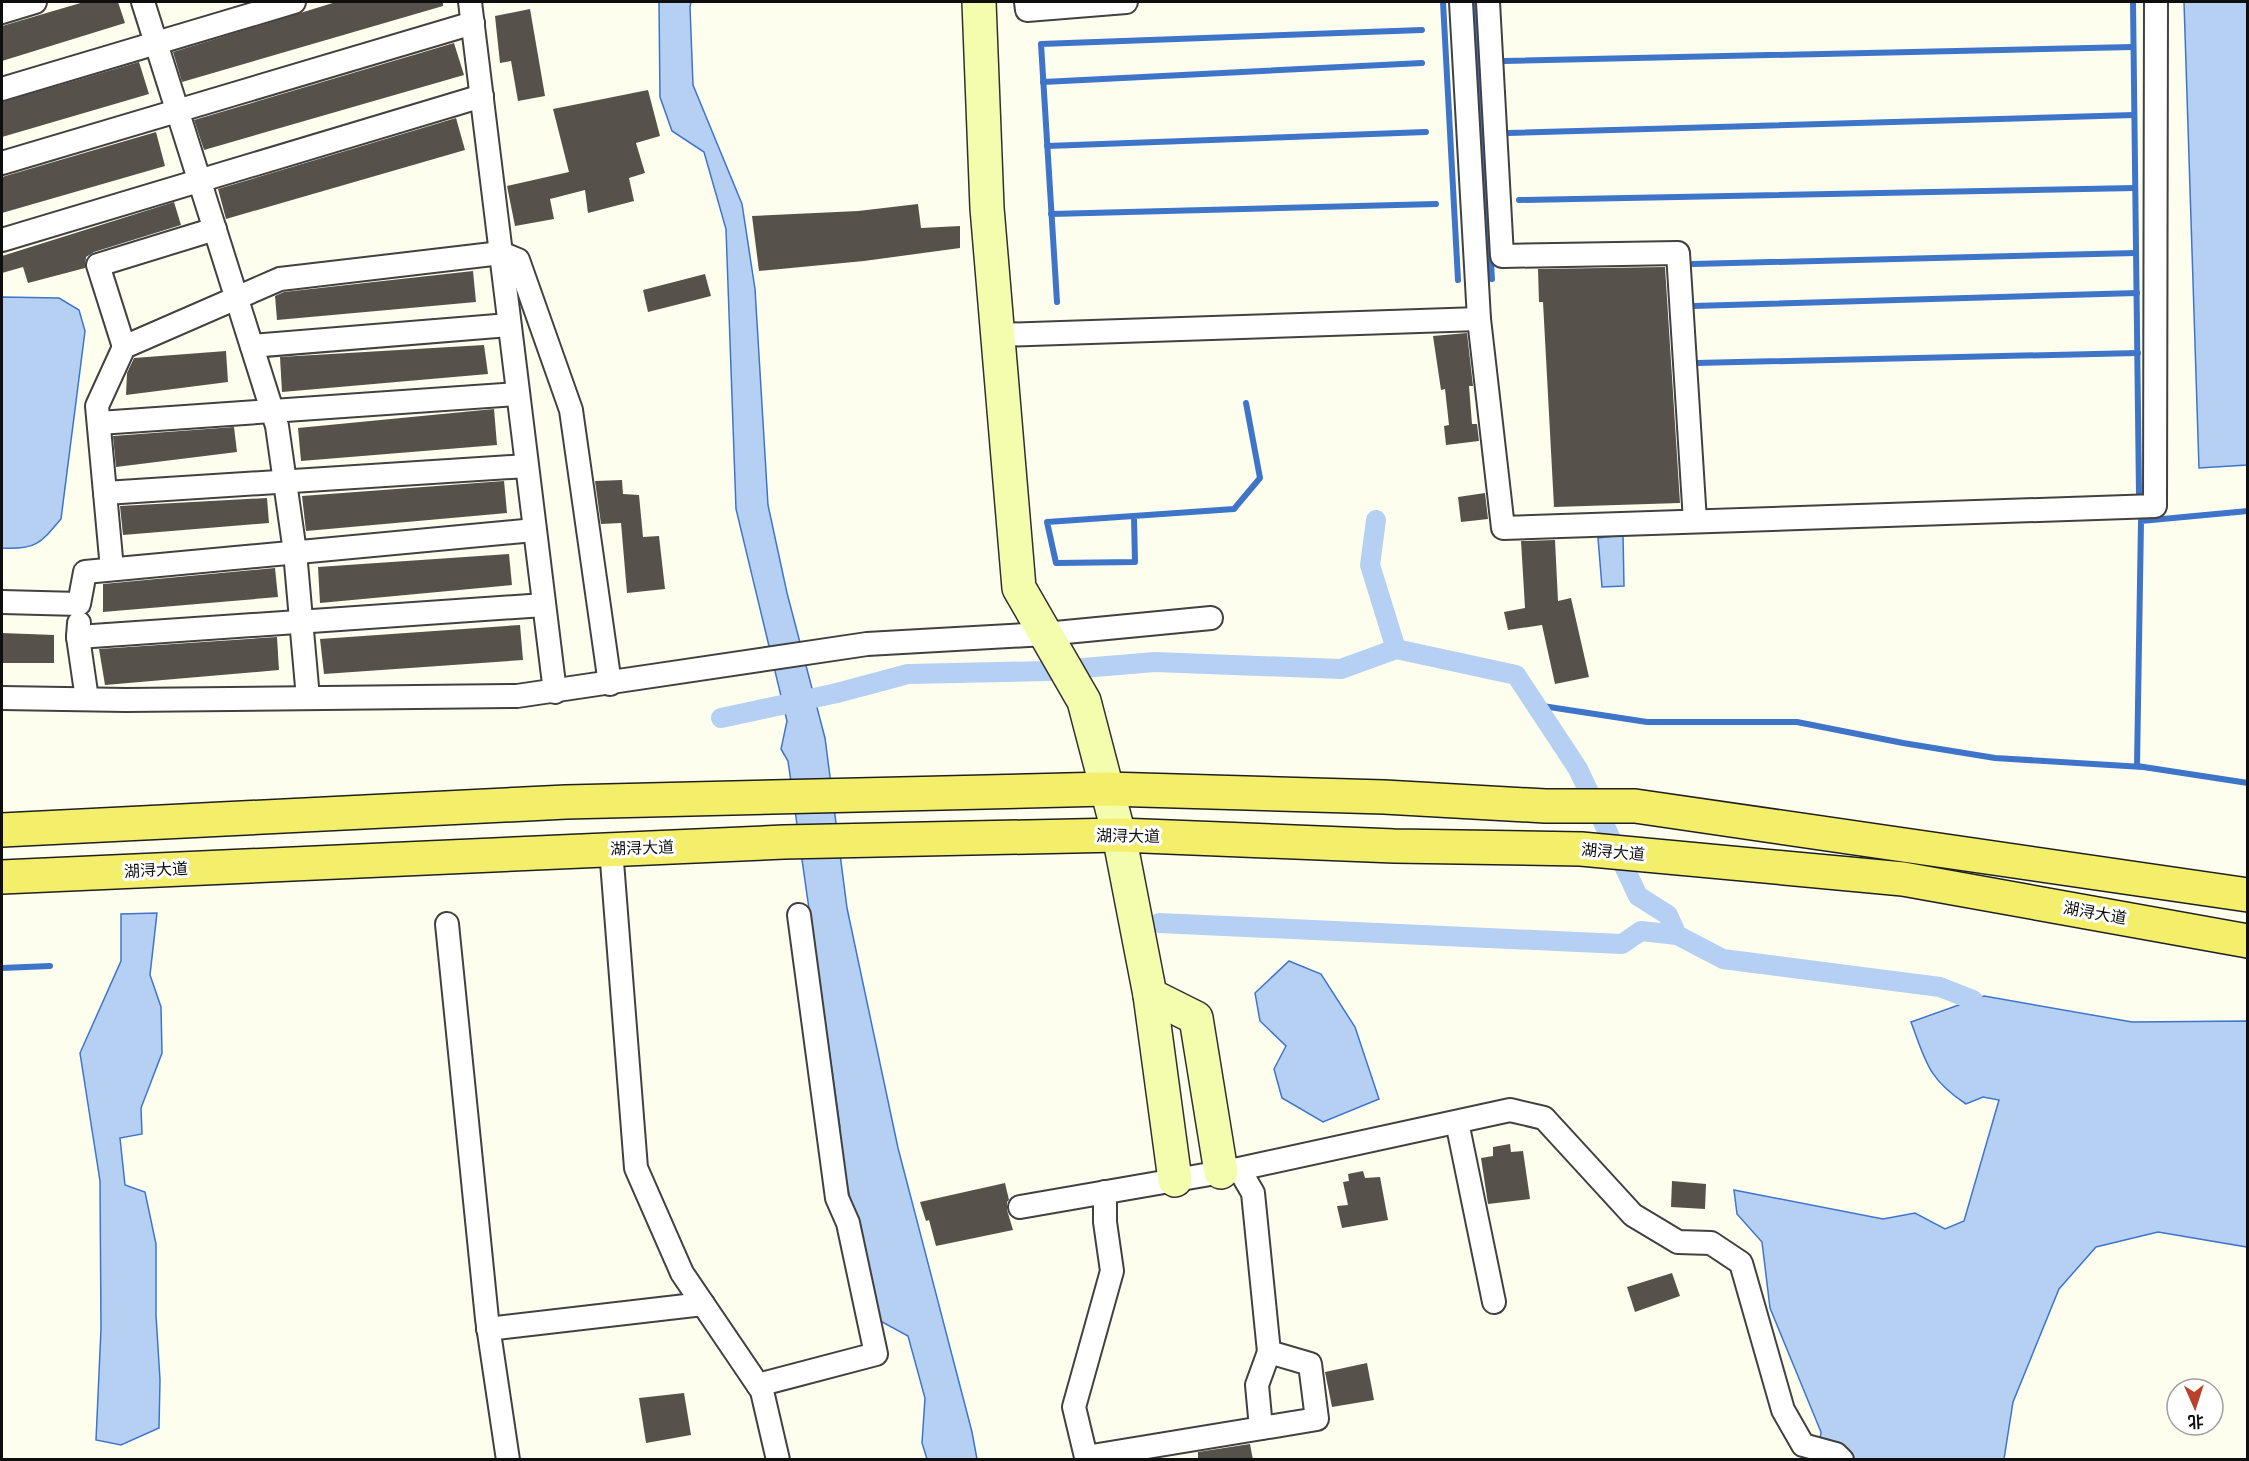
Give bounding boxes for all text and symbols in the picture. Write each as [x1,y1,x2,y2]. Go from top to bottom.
street label: 湖浔大道 [1096,827,1160,845]
street label: 湖浔大道 [610,838,674,858]
street label: 湖浔大道 [1580,841,1646,863]
street label: 湖浔大道 [124,860,188,880]
street label: 湖浔大道 [2062,899,2128,927]
north arrow [2165,1377,2225,1437]
text: 北 [2187,1413,2204,1430]

